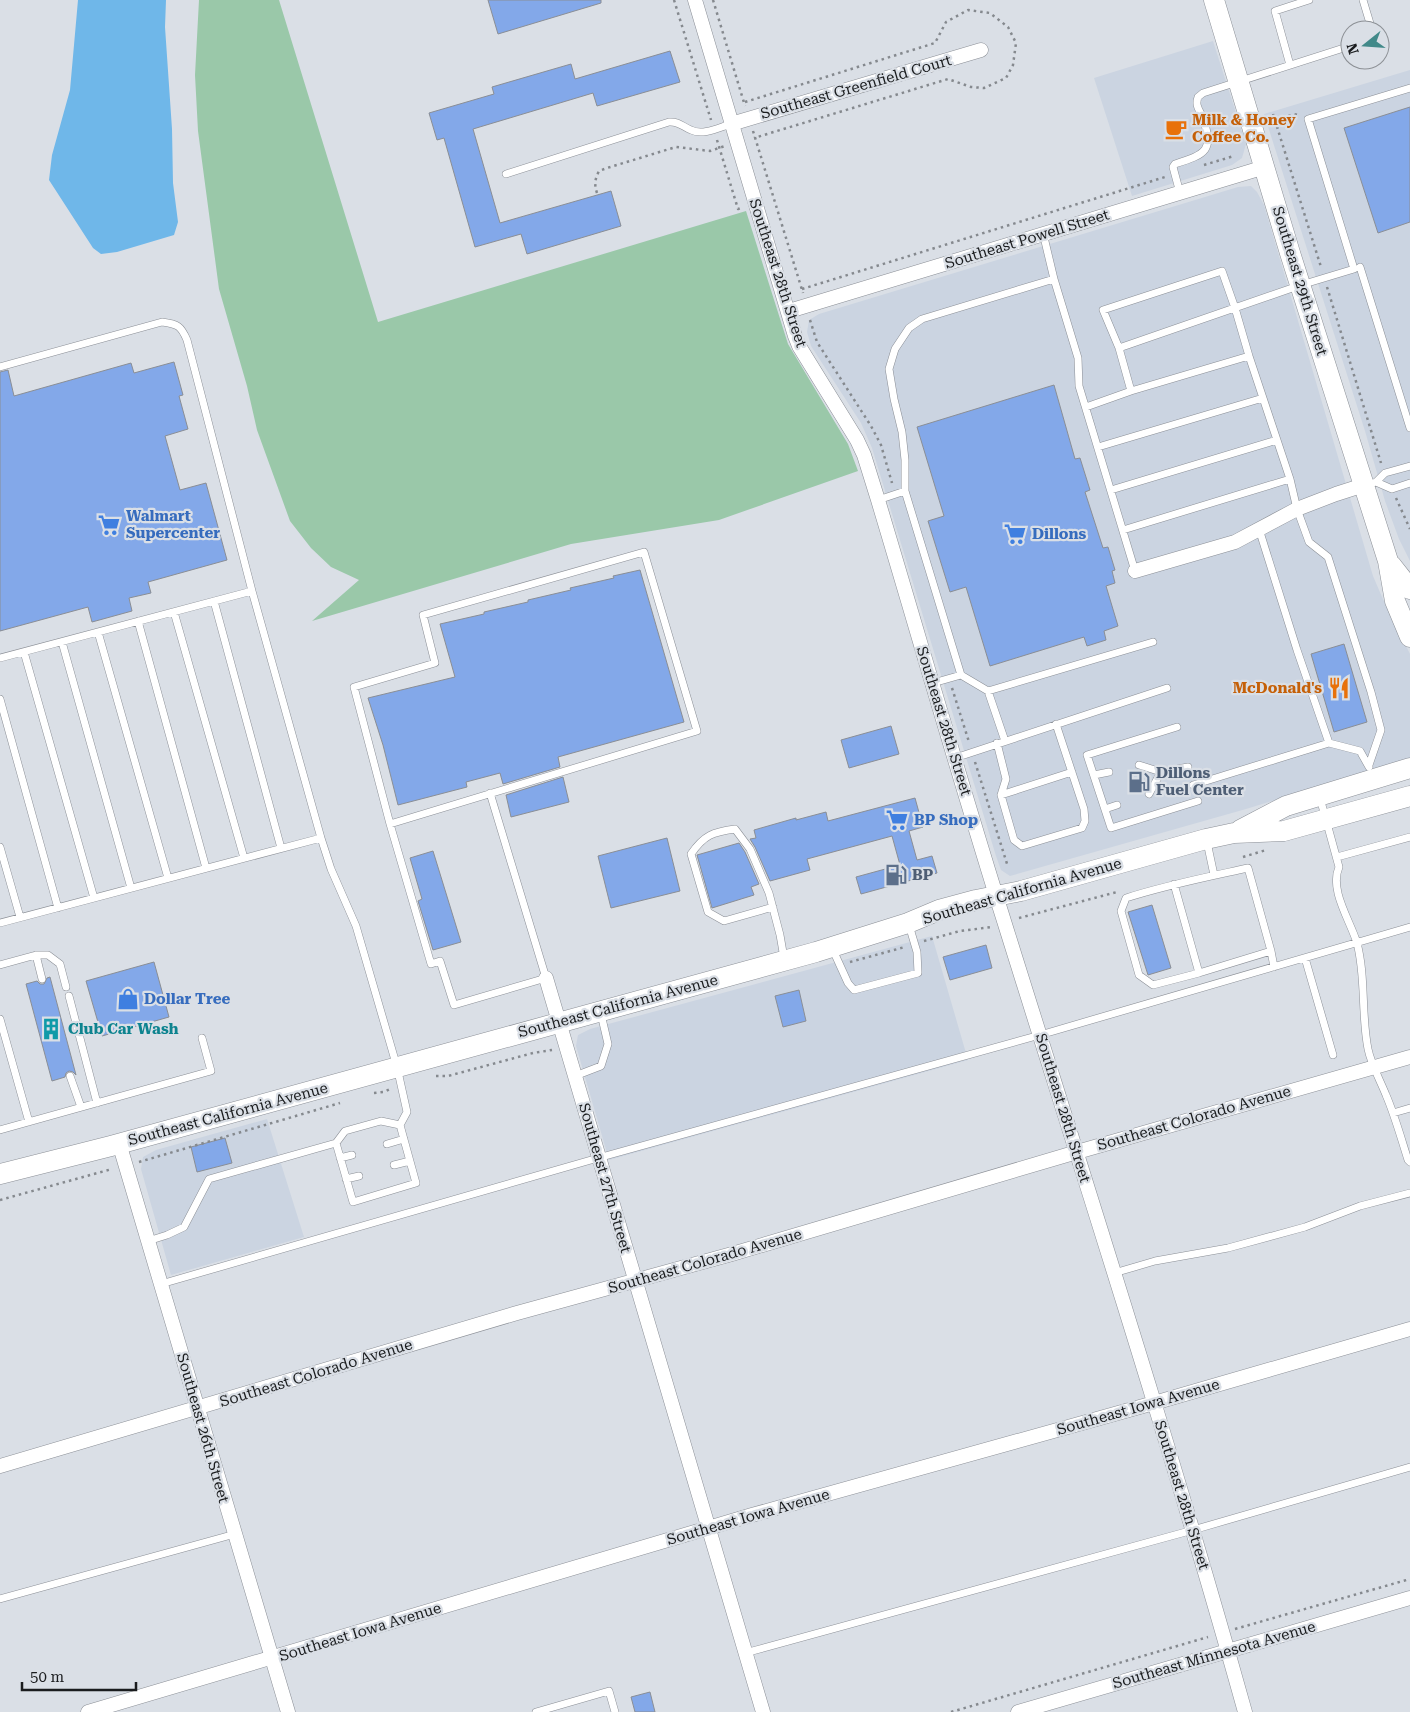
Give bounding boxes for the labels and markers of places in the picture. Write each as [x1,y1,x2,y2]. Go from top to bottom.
place label: Milk & Honey Coffee Co. [1192,111,1296,146]
cafe icon: Milk & Honey Coffee Co. [1163,116,1189,142]
place label: Walmart Supercenter [126,507,220,542]
supermarket icon: Walmart Supercenter [96,512,122,538]
supermarket icon: Dillons [1002,521,1028,547]
place label: Dillons [1032,525,1087,543]
restaurant icon: McDonald's [1326,675,1352,701]
place label: McDonald's [1233,679,1322,697]
place label: Dillons Fuel Center [1156,764,1244,799]
fuel station icon: Dillons Fuel Center [1126,769,1152,795]
supermarket icon: BP Shop [884,807,910,833]
place label: BP Shop [914,811,978,829]
fuel station icon: BP [883,862,909,888]
place label: BP [912,866,934,884]
shop icon: Dollar Tree [115,986,141,1012]
place label: Dollar Tree [144,990,231,1008]
building icon: Club Car Wash [38,1016,64,1042]
place label: Club Car Wash [68,1020,179,1038]

